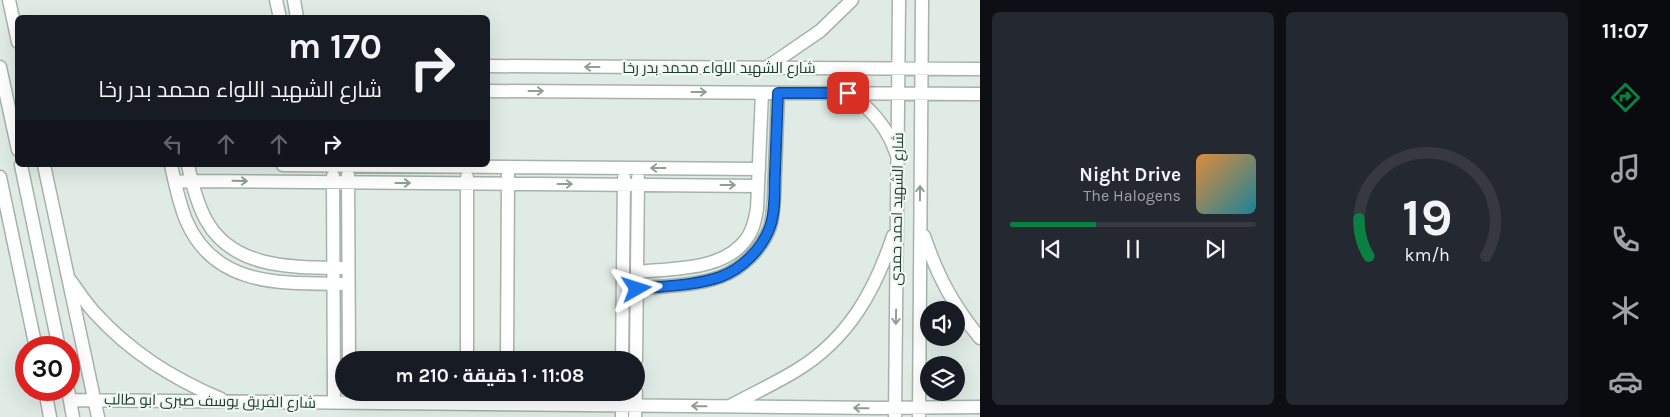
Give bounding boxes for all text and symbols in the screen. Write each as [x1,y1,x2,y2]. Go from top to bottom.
text: 11:07 [1602,18,1648,44]
text: 170 m [288,26,382,67]
icon: right [400,35,465,100]
street label: شارع الشهيد اللواء محمد بدر رخا [622,59,816,79]
one-way arrow [585,62,601,72]
pin [827,72,869,114]
text: شارع الشهيد اللواء محمد بدر رخا [98,77,382,103]
icon: arrive [834,79,862,107]
icon: directions [1608,80,1643,115]
one-way arrow [528,87,544,96]
one-way arrow [690,88,706,97]
icon: left [159,130,187,158]
icon: ahead [212,130,240,158]
icon: ahead [265,130,293,158]
icon: right [318,130,346,158]
street label: شارع الشهيد احمد حمدى [887,132,909,286]
icon: music [1608,151,1643,186]
one-way arrow [650,163,666,173]
text: Night Drive [1079,164,1181,186]
one-way arrow [232,176,248,186]
one-way arrow [394,178,411,188]
one-way arrow [557,179,573,189]
one-way arrow [720,180,736,190]
one-way arrow [915,186,925,202]
text: The Halogens [1083,186,1181,205]
text: 19 [1402,187,1452,248]
icon: phone [1608,222,1643,257]
icon: previous [1037,235,1065,263]
icon: pause [1119,235,1147,263]
icon: next [1201,235,1229,263]
text: km/h [1404,245,1450,266]
position arrow [610,262,662,314]
icon: climate [1608,293,1643,328]
map controls [920,301,965,401]
button: sound [920,301,965,346]
one-way arrow [891,309,901,325]
speed limit sign: 30 [15,336,80,401]
button: layers [920,356,965,401]
icon: car [1608,364,1643,399]
text: 11:08 · 1 دقيقة · 210 m [396,365,584,387]
street label: شارع الفريق يوسف صبرى ابو طالب [104,390,316,414]
one-way arrow [691,401,708,411]
one-way arrow [854,403,870,413]

